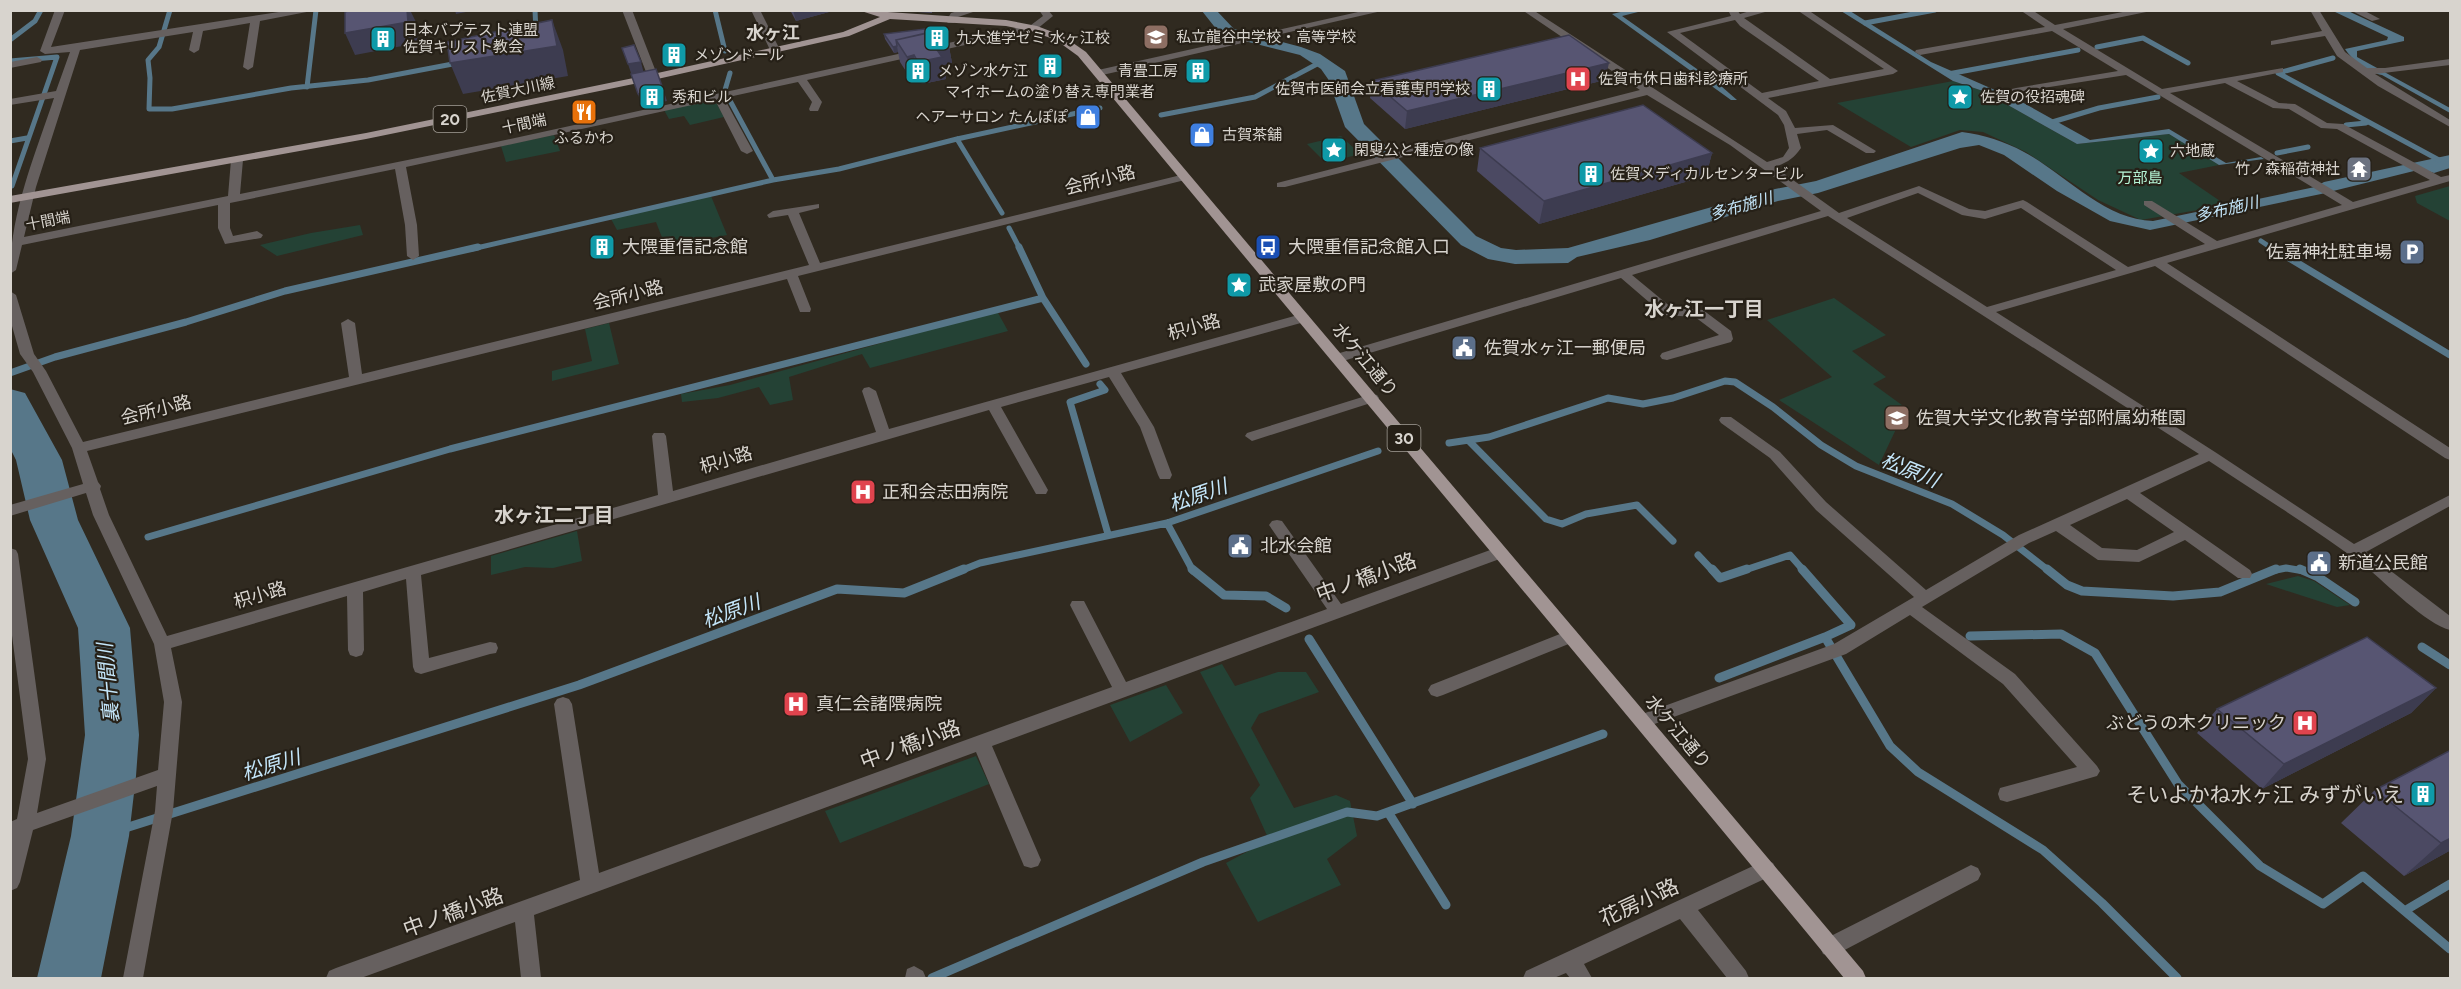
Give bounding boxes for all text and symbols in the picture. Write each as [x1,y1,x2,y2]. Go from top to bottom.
place label: 日本バプテスト連盟 佐賀キリスト教会 [403,21,538,56]
district label: 水ヶ江 [746,22,800,44]
school or university icon: 私立龍谷中学校・高等学校 [1141,22,1171,52]
building icon: 九大進学ゼミ 水ヶ江校 [922,23,952,53]
building icon: 日本バプテスト連盟 佐賀キリスト教会 [368,24,398,54]
place label: 私立龍谷中学校・高等学校 [1176,28,1356,46]
place label: 九大進学ゼミ 水ヶ江校 [956,29,1110,47]
building icon: メゾンドール [659,40,689,70]
place label: メゾンドール [694,46,784,64]
building icon: マイホームの塗り替え専門業者 [1035,51,1065,81]
building icon: メゾン水ケ江 [903,56,933,86]
building icon: 青畳工房 [1183,56,1213,86]
place label: メゾン水ケ江 [938,62,1028,80]
place label: 青畳工房 [1118,62,1178,80]
hospital icon: 佐賀市休日歯科診療所 [1563,64,1593,94]
place label: 佐賀市休日歯科診療所 [1598,70,1748,88]
street label: 佐賀大川線 [479,73,557,107]
building icon: 佐賀市医師会立看護専門学校 [1474,74,1504,104]
place label: 佐賀市医師会立看護専門学校 [1275,80,1470,98]
building icon: 秀和ビル [637,82,667,112]
place icon: 佐賀の役招魂碑 [1945,82,1975,112]
place label: マイホームの塗り替え専門業者 [945,83,1155,101]
place label: 秀和ビル [672,88,732,106]
place label: 佐賀の役招魂碑 [1980,88,2085,106]
restaurant icon: ふるかわ [569,97,599,127]
shop icon: ヘアーサロン たんぽぽ [1073,102,1103,132]
road number: 20 [434,106,466,132]
place label: ヘアーサロン たんぽぽ [915,108,1068,126]
street label: 十間端 [500,111,548,137]
shop icon: 古賀茶舗 [1187,120,1217,150]
place label: 古賀茶舗 [1222,126,1282,144]
place label: ふるかわ [554,129,614,147]
place icon: 閑叟公と種痘の像 [1319,135,1349,165]
place icon: 六地蔵 [2136,136,2166,166]
place label: 閑叟公と種痘の像 [1354,141,1474,159]
place label: 六地蔵 [2170,142,2215,160]
temple icon: 竹ノ森稲荷神社 [2344,154,2374,184]
building icon: 佐賀メディカルセンタービル [1576,159,1606,189]
place label: 竹ノ森稲荷神社 [2235,160,2340,178]
street label: 会所小路 [1062,161,1138,199]
place label: 佐賀メディカルセンタービル [1610,165,1804,183]
park label: 万部島 [2117,169,2163,187]
water label: 多布施川 [1708,187,1776,224]
water label: 多布施川 [2194,192,2262,225]
street label: 十間端 [24,208,72,234]
building icon: 大隈重信記念館 [587,232,617,262]
bus stop icon: 大隈重信記念館入口 [1253,232,1283,262]
place label: 大隈重信記念館 [622,236,748,258]
place label: 大隈重信記念館入口 [1288,236,1450,258]
parking icon: 佐嘉神社駐車場 [2397,237,2427,267]
place label: 佐嘉神社駐車場 [2266,241,2392,263]
place icon: 武家屋敷の門 [1224,270,1254,300]
place label: 武家屋敷の門 [1258,274,1366,296]
street label: 会所小路 [590,276,666,314]
district label: 水ヶ江一丁目 [1644,297,1764,321]
street label: 枳小路 [1165,309,1223,345]
street label: 水ケ江通り [1328,318,1402,402]
public building icon: 佐賀水ヶ江一郵便局 [1449,333,1479,363]
place label: 佐賀水ヶ江一郵便局 [1484,337,1646,359]
street label: 会所小路 [118,391,194,429]
school or university icon: 佐賀大学文化教育学部附属幼稚園 [1882,403,1912,433]
place label: 佐賀大学文化教育学部附属幼稚園 [1916,407,2186,429]
road number: 30 [1388,425,1420,451]
street label: 枳小路 [697,442,755,478]
water label: 松原川 [1878,448,1944,493]
water label: 松原川 [1166,473,1232,516]
hospital icon: 正和会志田病院 [848,477,878,507]
place label: 正和会志田病院 [882,481,1008,503]
district label: 水ヶ江二丁目 [494,503,614,527]
public building icon: 北水会館 [1225,531,1255,561]
place label: 北水会館 [1260,535,1332,557]
street label: 中ノ橋小路 [1312,547,1420,607]
public building icon: 新道公民館 [2304,548,2334,578]
place label: 新道公民館 [2338,552,2428,574]
street label: 枳小路 [231,577,289,613]
water label: 松原川 [699,589,765,633]
water label: 裏十間川 [92,640,123,724]
hospital icon: 真仁会諸隈病院 [781,689,811,719]
street label: 水ケ江通り [1641,690,1715,774]
place label: 真仁会諸隈病院 [816,693,942,715]
hospital icon: ぶどうの木クリニック [2290,708,2320,738]
place label: ぶどうの木クリニック [2106,712,2286,734]
street label: 中ノ橋小路 [856,714,964,774]
water label: 松原川 [239,744,305,785]
building icon: そいよかね水ヶ江 みずがいえ [2408,779,2438,809]
place label: そいよかね水ヶ江 みずがいえ [2126,782,2404,807]
street label: 花房小路 [1596,873,1682,931]
street label: 中ノ橋小路 [399,882,507,942]

